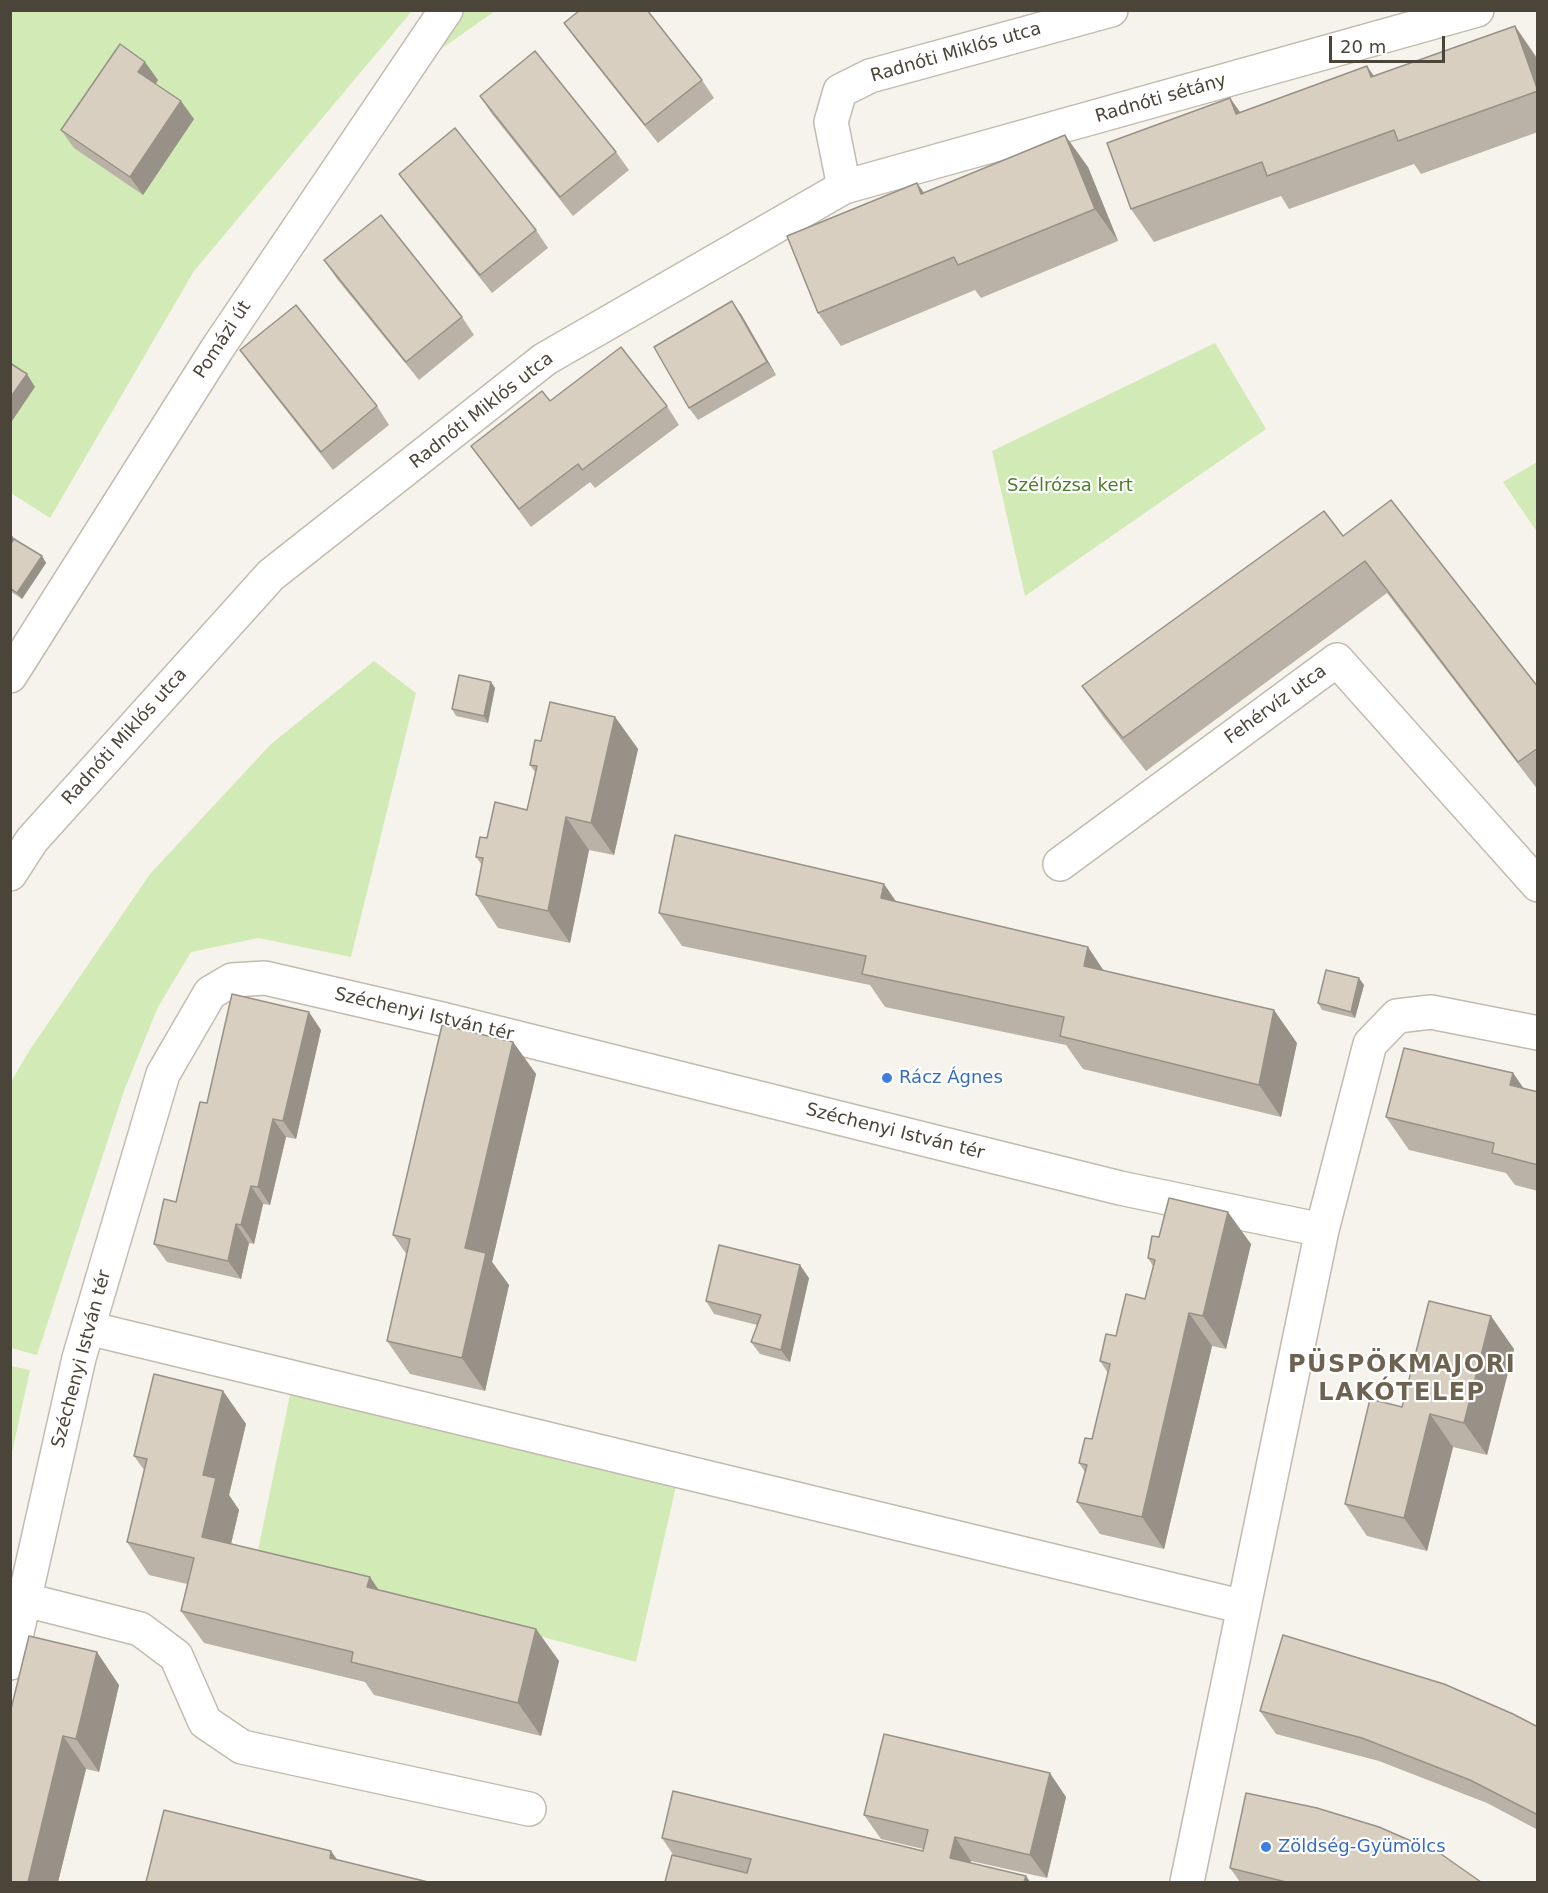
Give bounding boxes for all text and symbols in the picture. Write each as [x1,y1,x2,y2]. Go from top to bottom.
street label: Radnóti Miklós utca [868,18,1044,88]
scale bar [1332,24,1448,62]
text: 20 m [1340,36,1386,57]
street label: Radnóti sétány [1093,70,1229,128]
street label: Pomázi út [190,297,256,383]
street label: Radnóti Miklós utca [406,348,558,474]
park label: Szélrózsa kert [1007,475,1133,497]
street label: Fehérvíz utca [1221,661,1331,749]
street label: Radnóti Miklós utca [58,664,192,810]
street label: Széchenyi István tér [332,984,516,1046]
place label: Rácz Ágnes [899,1067,1003,1089]
marker: Rácz Ágnes [880,1071,894,1085]
street label: Széchenyi István tér [804,1099,986,1165]
street label: Széchenyi István tér [48,1268,116,1450]
district label: PÜSPÖKMAJORI LAKÓTELEP [1288,1352,1516,1408]
place label: Zöldség-Gyümölcs [1278,1836,1446,1858]
marker: Zöldség-Gyümölcs [1259,1840,1273,1854]

